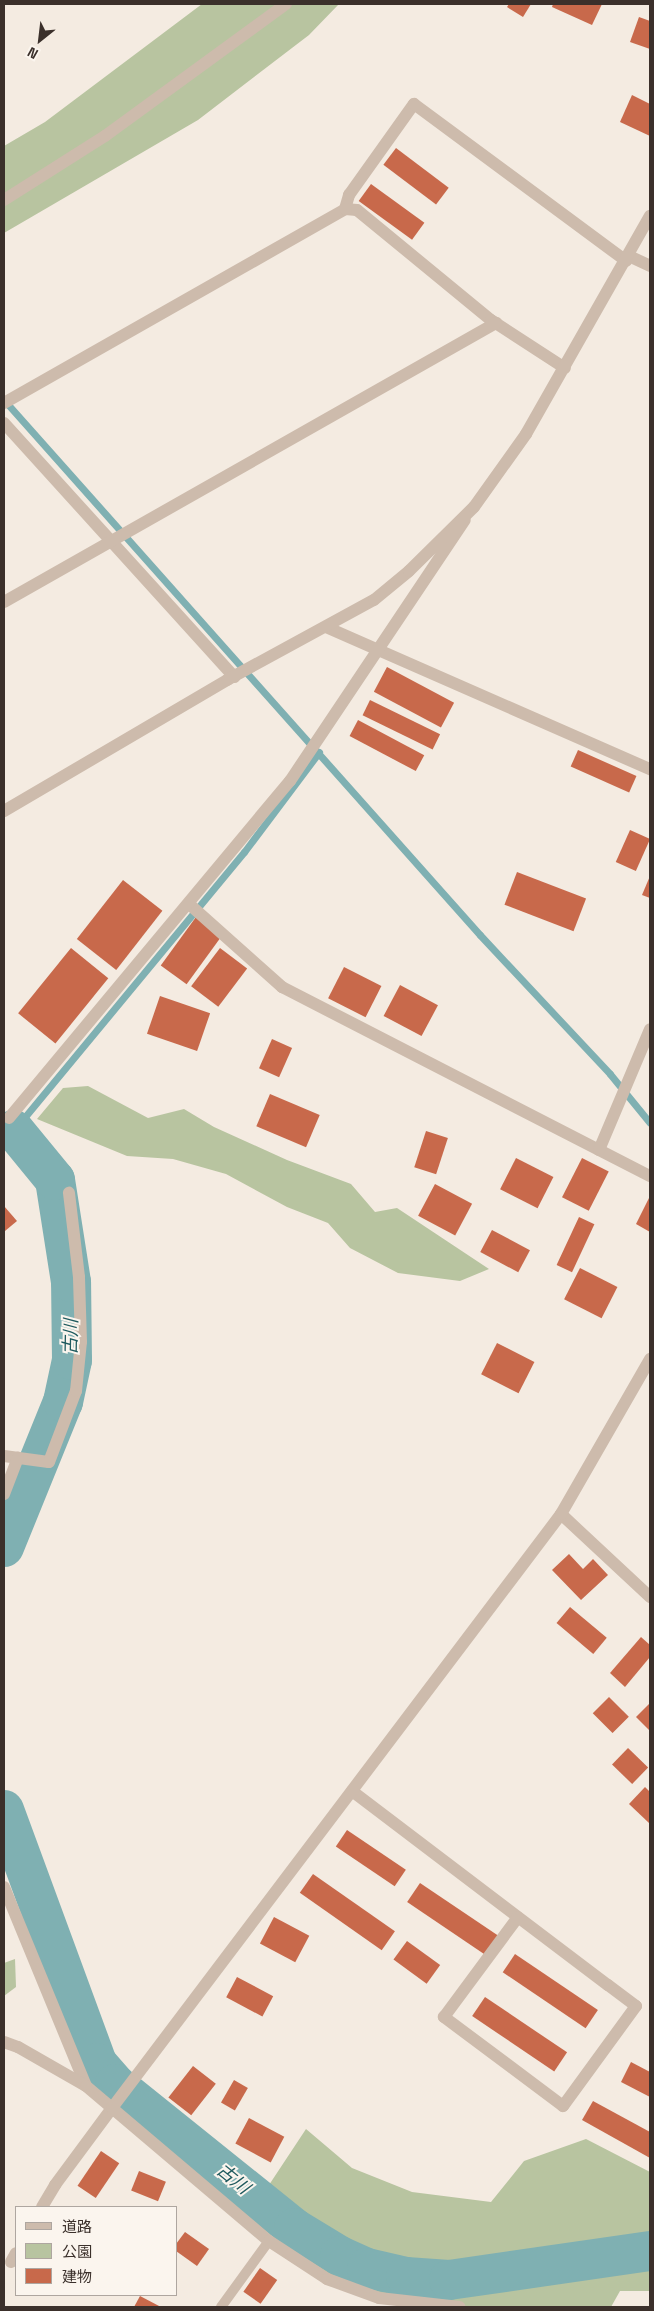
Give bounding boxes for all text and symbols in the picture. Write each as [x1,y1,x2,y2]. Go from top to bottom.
north arrow [15,15,65,65]
text: N [24,43,41,63]
water label: 古川 [60,1319,82,1355]
water label: 古川 [212,2159,254,2199]
legend [15,2206,178,2296]
text: 道路 [62,2217,92,2236]
text: 公園 [62,2242,92,2261]
text: 建物 [62,2267,92,2286]

